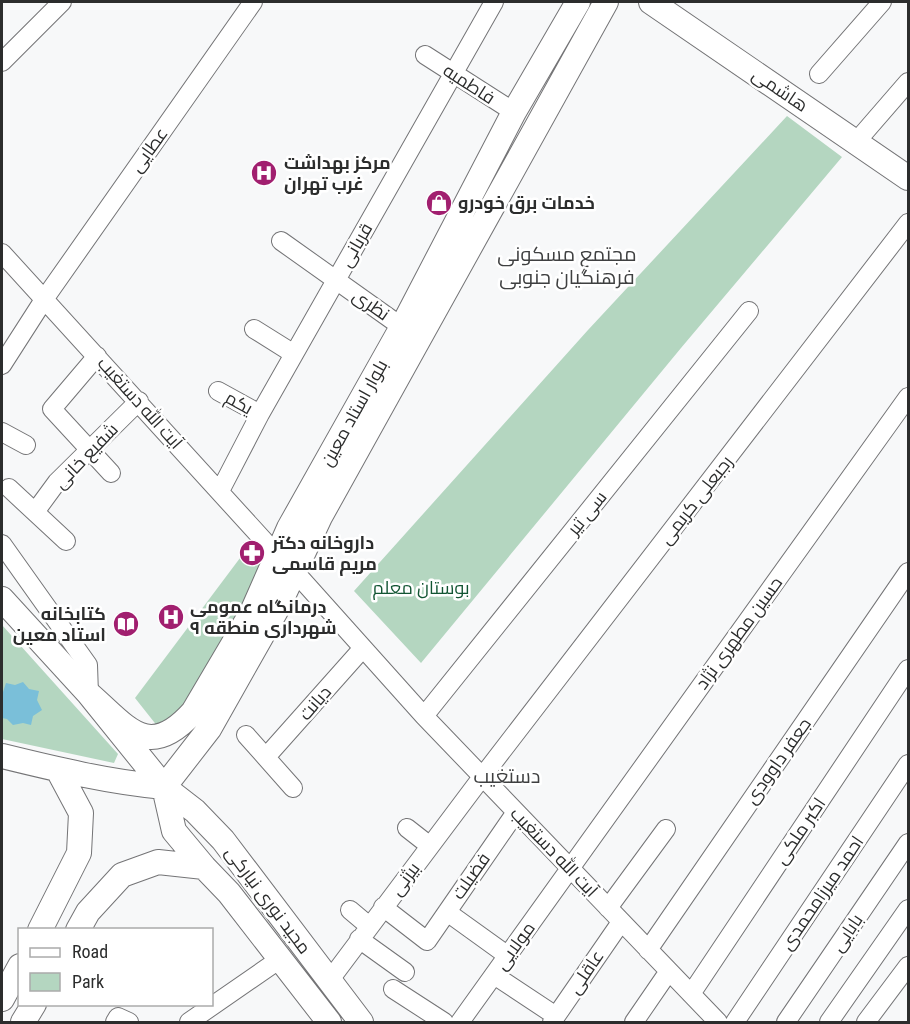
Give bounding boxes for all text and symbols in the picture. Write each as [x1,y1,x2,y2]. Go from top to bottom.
street label: فاطمیه [439,59,499,108]
street label: هاشمی [748,63,812,117]
street label: عطایی [125,123,173,177]
place label: مرکز بهداشت غرب تهران [284,152,391,195]
hospital icon: مرکز بهداشت غرب تهران [249,158,279,188]
shop icon: خدمات برق خودرو [424,188,454,218]
place label: خدمات برق خودرو [458,192,595,214]
street label: قربانی [335,219,377,271]
district label: مجتمع مسکونی فرهنگیان جنوبی [497,242,637,290]
street label: نظری [348,285,394,325]
street label: آیت الله دستغیب [94,352,188,453]
street label: بلوار استاد معین [316,356,392,470]
street label: یکم [221,386,257,420]
street label: شفیع خانی [49,418,124,494]
street label: رجبعلی کریمی [655,451,737,549]
street label: سی تیر [562,486,611,540]
place label: داروخانه دکتر مریم قاسمی [271,532,377,576]
pharmacy icon: داروخانه دکتر مریم قاسمی [237,538,267,568]
street label: حسین مطهری نژاد [691,572,787,694]
park label: بوستان معلم [372,577,470,600]
place label: درمانگاه عمومی شهرداری منطقه ۹ [190,596,337,639]
hospital icon: درمانگاه عمومی شهرداری منطقه ۹ [156,602,186,632]
place label: کتابخانه استاد معین [13,603,106,646]
library icon: کتابخانه استاد معین [111,609,141,639]
street label: دیانت [294,681,335,724]
street label: جعفر داوودی [740,714,816,808]
district label: دستغیب [473,764,541,788]
street label: اکبر ملکی [770,793,830,869]
street label: آیت الله دستغیب [506,802,603,901]
street label: احمد میرزامحمدی [776,832,868,954]
street label: مجید نوری نیارکی [220,842,316,958]
street label: فضیلت [447,848,494,903]
street label: بیژنی [385,858,425,900]
street label: بابایی [826,910,868,956]
street label: مولایی [490,918,540,974]
legend [18,928,213,1006]
text: Road [72,941,108,962]
street label: عاقلی [563,946,609,998]
text: Park [72,971,104,992]

